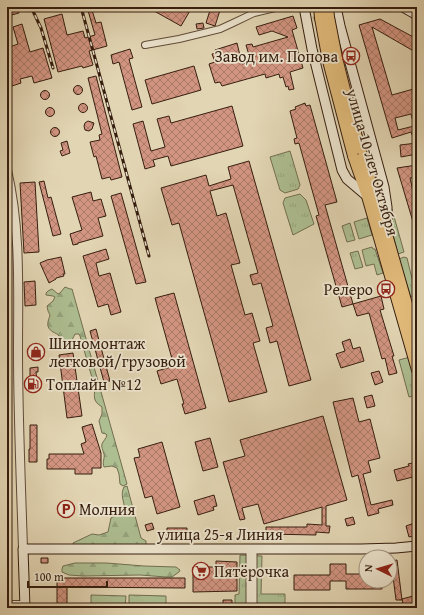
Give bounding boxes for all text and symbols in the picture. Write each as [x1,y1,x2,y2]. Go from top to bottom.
place label: Завод им. Попова [214,44,338,68]
bus stop icon: Завод им. Попова [341,46,361,66]
street label: улица 10 лет Октября [340,85,405,238]
place label: Релеро [324,277,373,301]
bus stop icon: Релеро [376,279,396,299]
place label: Шиномонтаж легковой/грузовой [49,331,186,373]
shop icon: Шиномонтаж легковой/грузовой [26,342,46,362]
place label: Топлайн №12 [46,372,141,396]
fuel station icon: Топлайн №12 [23,374,43,394]
place label: Молния [79,497,135,521]
parking icon: Молния [56,499,76,519]
street label: улица 25-я Линия [156,522,283,546]
north arrow [358,549,398,589]
place label: Пятёрочка [214,559,289,583]
supermarket icon: Пятёрочка [191,561,211,581]
scale bar [28,563,107,589]
text: N [360,563,376,572]
text: 100 m [34,568,64,585]

